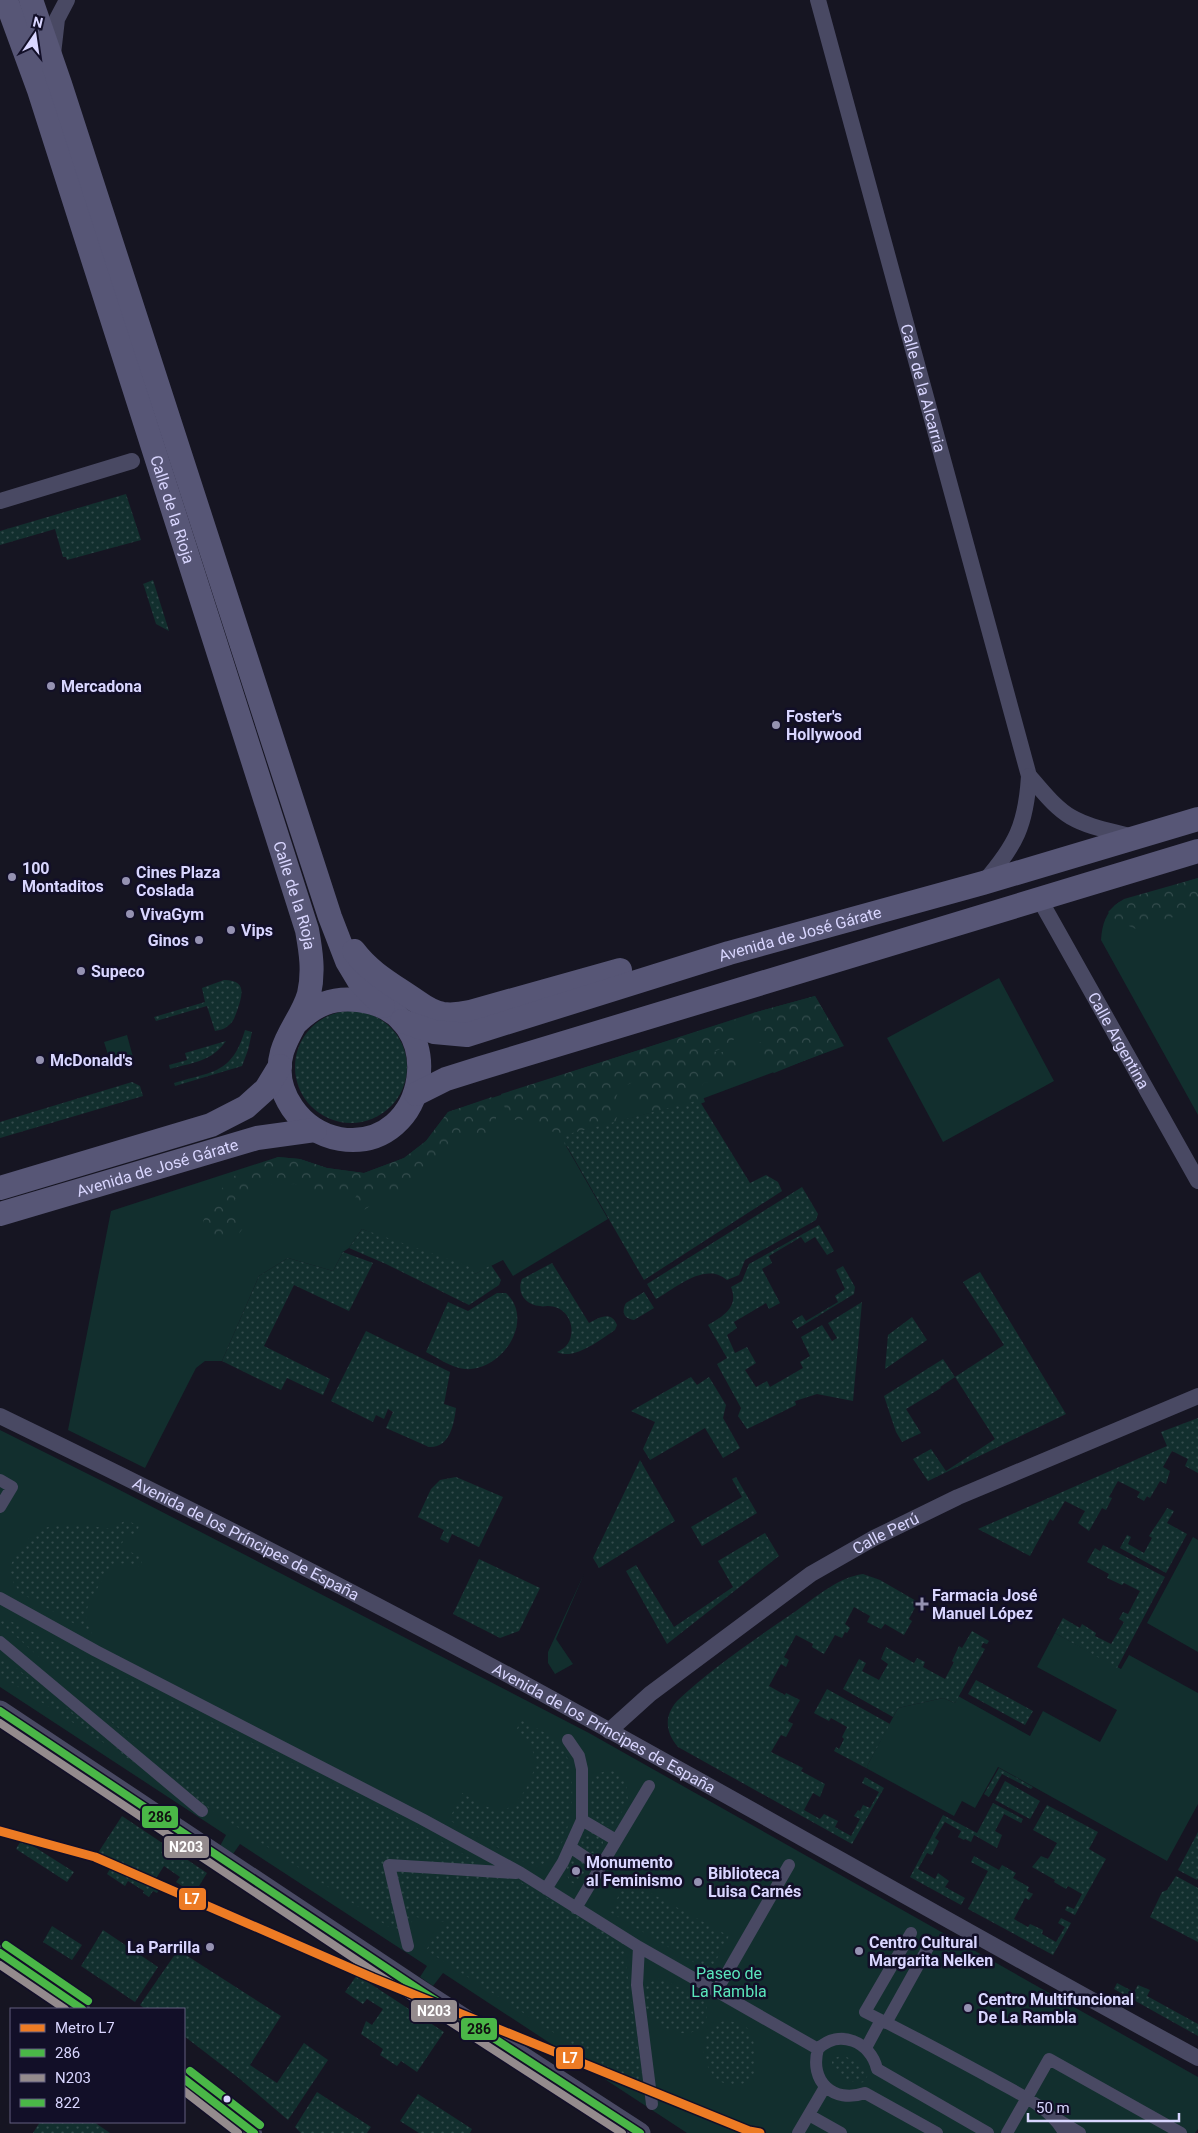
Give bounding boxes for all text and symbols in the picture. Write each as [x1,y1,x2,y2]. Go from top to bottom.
north arrow [10,10,60,60]
text: N [31,13,45,31]
street label: Calle de la Alcarria [897,322,950,454]
street label: Calle de la Rioja [147,453,199,566]
place label: Mercadona [61,677,142,696]
marker: Mercadona [45,680,57,692]
place label: Foster's Hollywood [786,707,862,744]
marker: Foster's Hollywood [770,719,782,731]
street label: Calle de la Rioja [270,839,320,951]
place label: 100 Montaditos [22,859,104,896]
place label: Cines Plaza Coslada [136,863,221,900]
marker: 100 Montaditos [6,871,18,883]
marker: Cines Plaza Coslada [120,875,132,887]
street label: Avenida de José Gárate [716,902,883,965]
place label: VivaGym [140,905,204,924]
marker: VivaGym [124,908,136,920]
place label: Vips [241,921,273,940]
marker: Vips [225,924,237,936]
place label: Ginos [148,931,189,950]
marker: Ginos [193,934,205,946]
place label: Supeco [91,962,145,981]
marker: Supeco [75,965,87,977]
street label: Calle Argentina [1084,989,1154,1092]
place label: McDonald's [50,1051,133,1070]
marker: McDonald's [34,1054,46,1066]
street label: Avenida de José Gárate [74,1135,240,1200]
street label: Avenida de los Príncipes de España [130,1473,363,1604]
street label: Calle Perú [849,1508,922,1558]
place label: Farmacia José Manuel López [932,1586,1038,1623]
marker: Farmacia José Manuel López [916,1598,928,1610]
street label: Avenida de los Príncipes de España [489,1659,719,1797]
line badge: 286 [141,1805,179,1829]
text: 286 [148,1809,172,1825]
line badge: N203 [163,1835,210,1859]
text: N203 [169,1839,203,1855]
place label: Monumento al Feminismo [586,1853,682,1890]
place label: Biblioteca Luisa Carnés [708,1864,801,1901]
marker: Monumento al Feminismo [570,1865,582,1877]
marker: Biblioteca Luisa Carnés [692,1876,704,1888]
line badge: L7 [178,1887,207,1911]
text: L7 [184,1891,200,1907]
place label: Centro Cultural Margarita Nelken [869,1933,993,1970]
place label: La Parrilla [127,1938,200,1957]
marker: La Parrilla [204,1941,216,1953]
marker: Centro Cultural Margarita Nelken [853,1945,865,1957]
park label: Paseo de La Rambla [691,1964,767,2001]
place label: Centro Multifuncional De La Rambla [978,1990,1134,2027]
line badge: N203 [410,1999,458,2023]
marker: Centro Multifuncional De La Rambla [962,2002,974,2014]
text: N203 [417,2003,451,2019]
legend [10,2008,185,2123]
line badge: 286 [460,2017,498,2041]
text: Metro L7 [55,2019,115,2037]
text: 286 [467,2021,491,2037]
text: 286 [55,2044,80,2062]
line badge: L7 [555,2046,584,2070]
text: L7 [562,2050,578,2066]
text: N203 [55,2069,91,2087]
scale bar [1028,2090,1179,2122]
text: 822 [55,2094,80,2112]
unlabelled marker [222,2094,232,2104]
text: 50 m [1036,2099,1070,2117]

